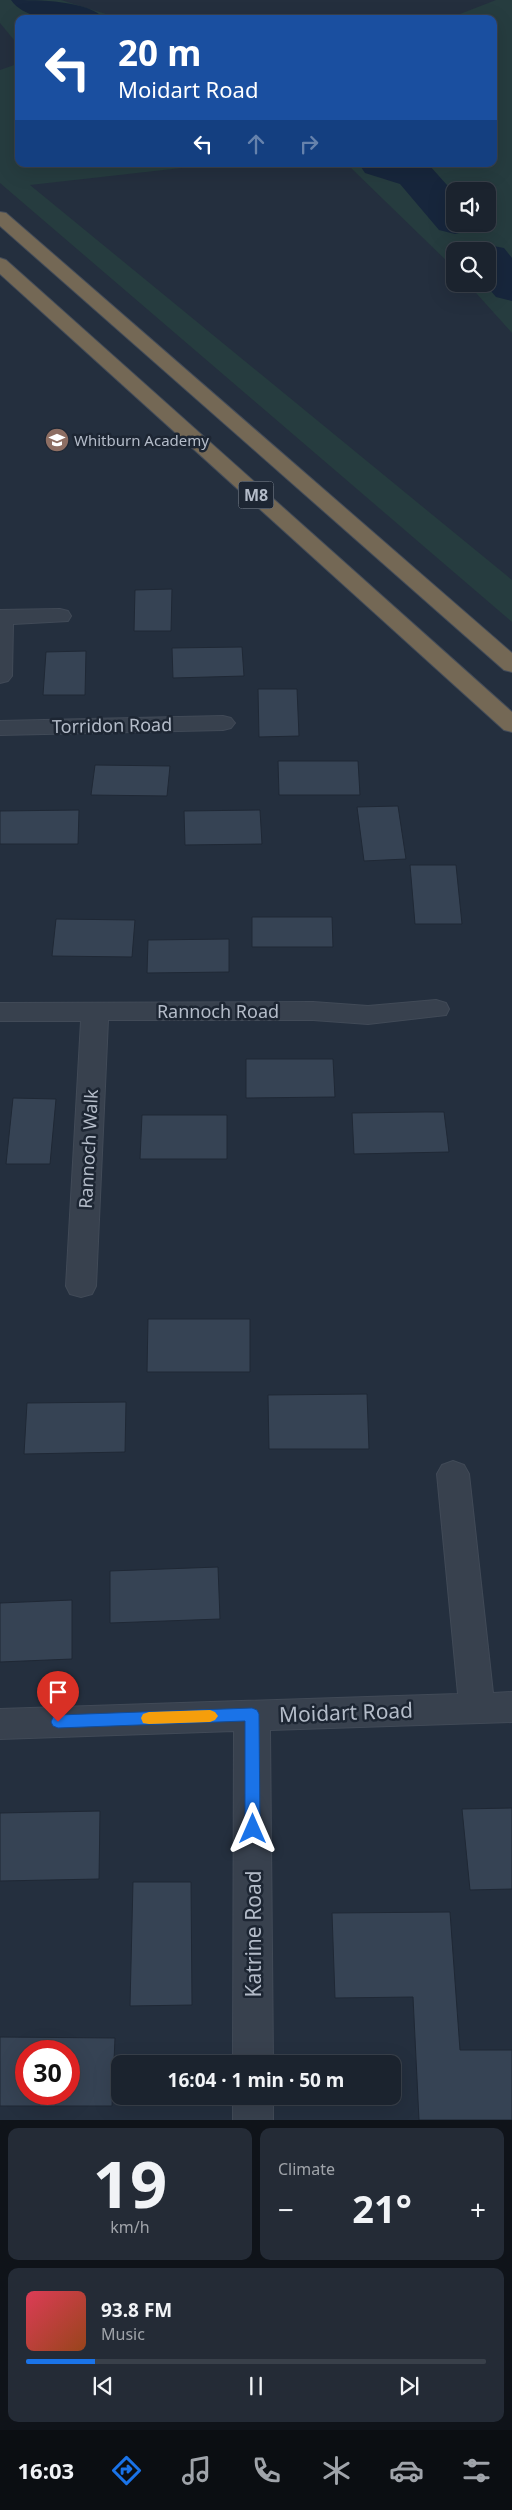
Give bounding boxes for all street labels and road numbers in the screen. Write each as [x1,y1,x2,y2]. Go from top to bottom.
road number: M8 [238,482,274,508]
street label: Torridon Road [52,712,172,738]
street label: Rannoch Road [157,999,279,1023]
street label: Rannoch Walk [73,1088,103,1209]
street label: Moidart Road [279,1696,413,1728]
street label: Katrine Road [239,1870,267,1998]

